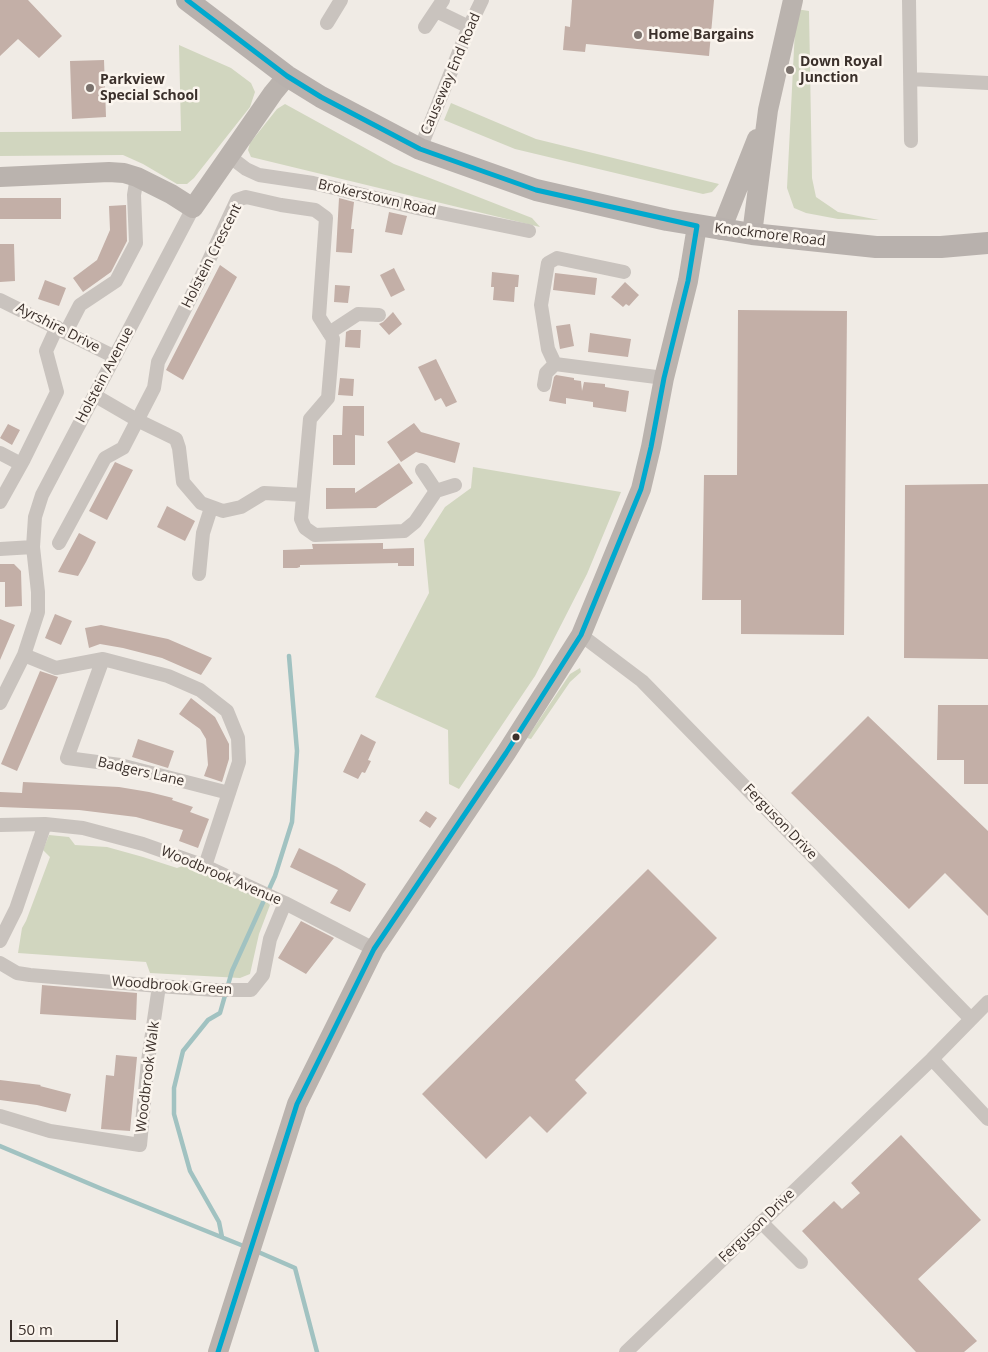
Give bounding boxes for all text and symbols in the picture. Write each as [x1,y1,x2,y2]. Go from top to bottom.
street label: Causeway End Road [418,10,484,138]
place label: Home Bargains [648,27,754,43]
marker: Home Bargains [632,29,644,41]
place label: Down Royal Junction [800,54,882,86]
marker: Down Royal Junction [784,64,796,76]
place label: Parkview Special School [100,72,198,104]
marker: Parkview Special School [84,82,96,94]
street label: Brokerstown Road [316,176,438,220]
street label: Holstein Crescent [178,201,246,311]
street label: Knockmore Road [714,220,826,250]
street label: Ayrshire Drive [13,300,103,356]
street label: Holstein Avenue [73,324,137,426]
unlabelled marker [511,732,521,742]
street label: Badgers Lane [96,754,186,790]
street label: Ferguson Drive [740,781,820,863]
street label: Woodbrook Avenue [158,843,284,909]
street label: Woodbrook Green [111,973,233,999]
street label: Woodbrook Walk [133,1020,163,1134]
street label: Ferguson Drive [716,1186,798,1266]
scale bar [12,1310,120,1342]
text: 50 m [18,1319,53,1339]

